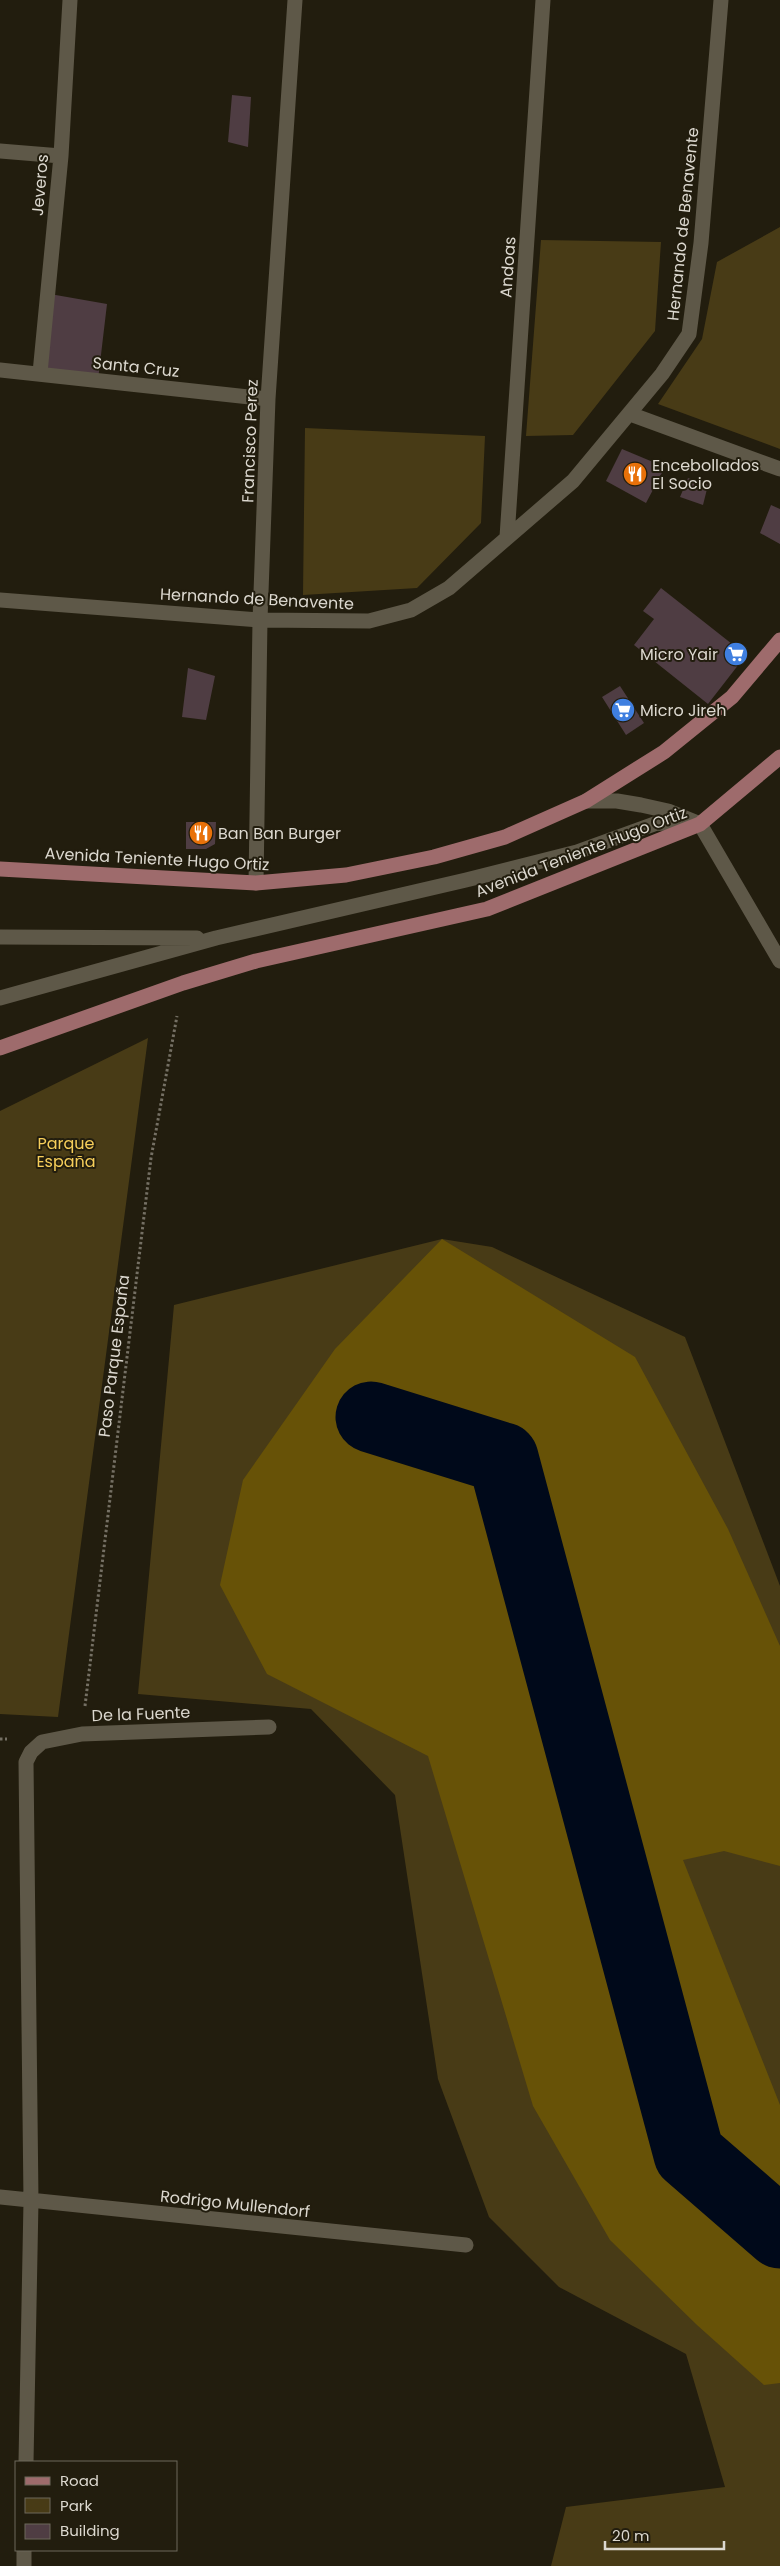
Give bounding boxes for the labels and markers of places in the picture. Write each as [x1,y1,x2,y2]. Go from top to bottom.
place label: Encebollados El Socio [652,454,759,495]
restaurant icon: Encebollados El Socio [622,461,648,487]
supermarket icon: Micro Yair [723,641,749,667]
place label: Micro Yair [640,643,718,666]
supermarket icon: Micro Jireh [610,697,636,723]
place label: Micro Jireh [640,699,726,722]
restaurant icon: Ban Ban Burger [188,820,214,846]
place label: Ban Ban Burger [218,822,341,845]

